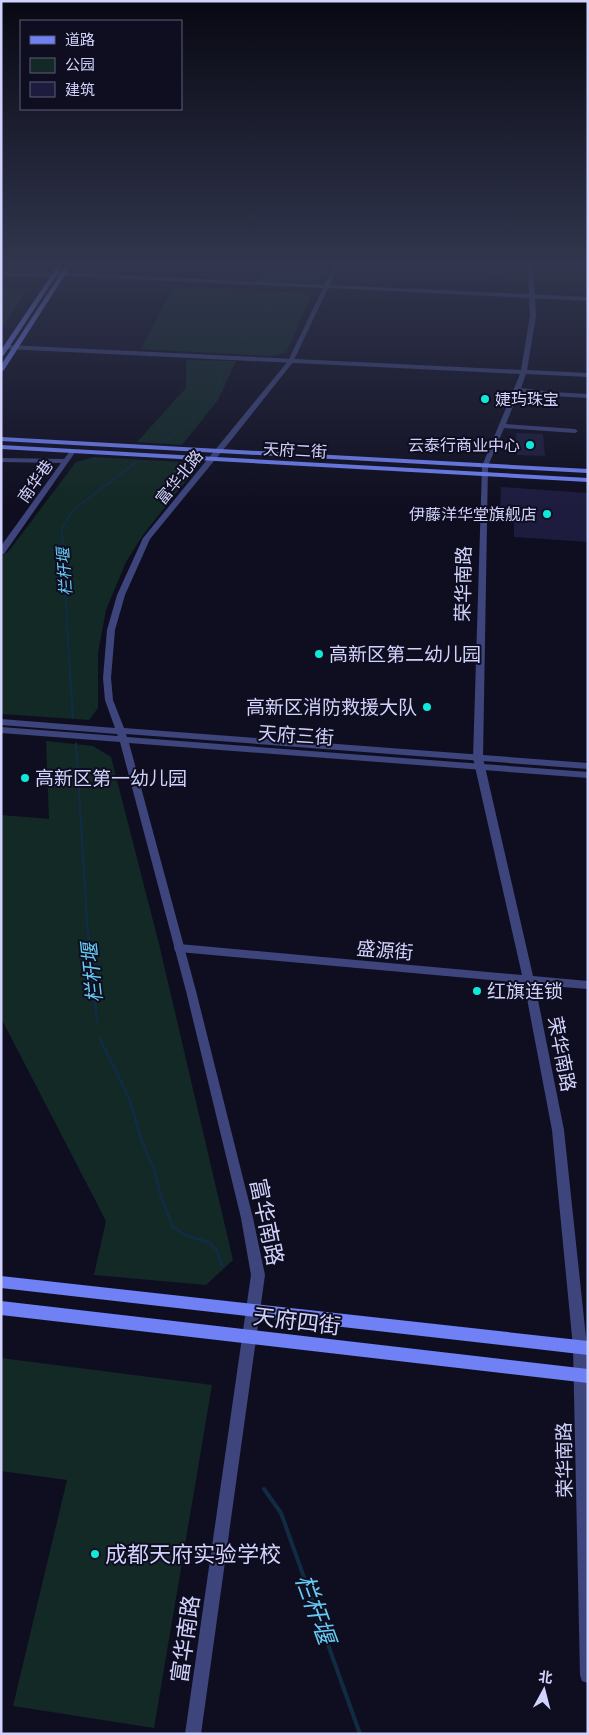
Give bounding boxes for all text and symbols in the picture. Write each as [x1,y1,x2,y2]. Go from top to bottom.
legend [20,20,182,110]
text: 道路 [65,30,95,48]
text: 公园 [65,55,95,73]
text: 建筑 [65,80,95,98]
place label: 婕玙珠宝 [495,389,559,408]
marker: 婕玙珠宝 [479,393,491,405]
place label: 云泰行商业中心 [408,435,520,454]
street label: 天府二街 [263,438,327,461]
marker: 云泰行商业中心 [524,439,536,451]
street label: 富华北路 [151,446,206,508]
street label: 南华巷 [13,456,56,506]
place label: 伊藤洋华堂旗舰店 [409,504,537,523]
marker: 伊藤洋华堂旗舰店 [541,508,553,520]
water label: 栏杆堰 [52,544,75,597]
street label: 荣华南路 [450,546,475,622]
place label: 高新区第二幼儿园 [329,642,481,665]
marker: 高新区第二幼儿园 [313,648,325,660]
place label: 高新区消防救援大队 [246,695,417,718]
marker: 高新区消防救援大队 [421,701,433,713]
street label: 天府三街 [257,720,335,749]
place label: 高新区第一幼儿园 [35,766,187,789]
marker: 高新区第一幼儿园 [19,772,31,784]
street label: 盛源街 [356,936,414,963]
water label: 栏杆堰 [76,939,106,1004]
place label: 红旗连锁 [487,979,563,1002]
marker: 红旗连锁 [471,985,483,997]
street label: 荣华南路 [544,1014,581,1093]
street label: 富华南路 [245,1176,290,1268]
street label: 天府四街 [252,1302,342,1339]
street label: 荣华南路 [551,1422,576,1498]
place label: 成都天府实验学校 [105,1540,281,1567]
marker: 成都天府实验学校 [89,1548,101,1560]
water label: 栏杆堰 [290,1570,344,1651]
street label: 富华南路 [165,1593,204,1684]
north arrow [519,1665,569,1715]
text: 北 [538,1667,554,1686]

